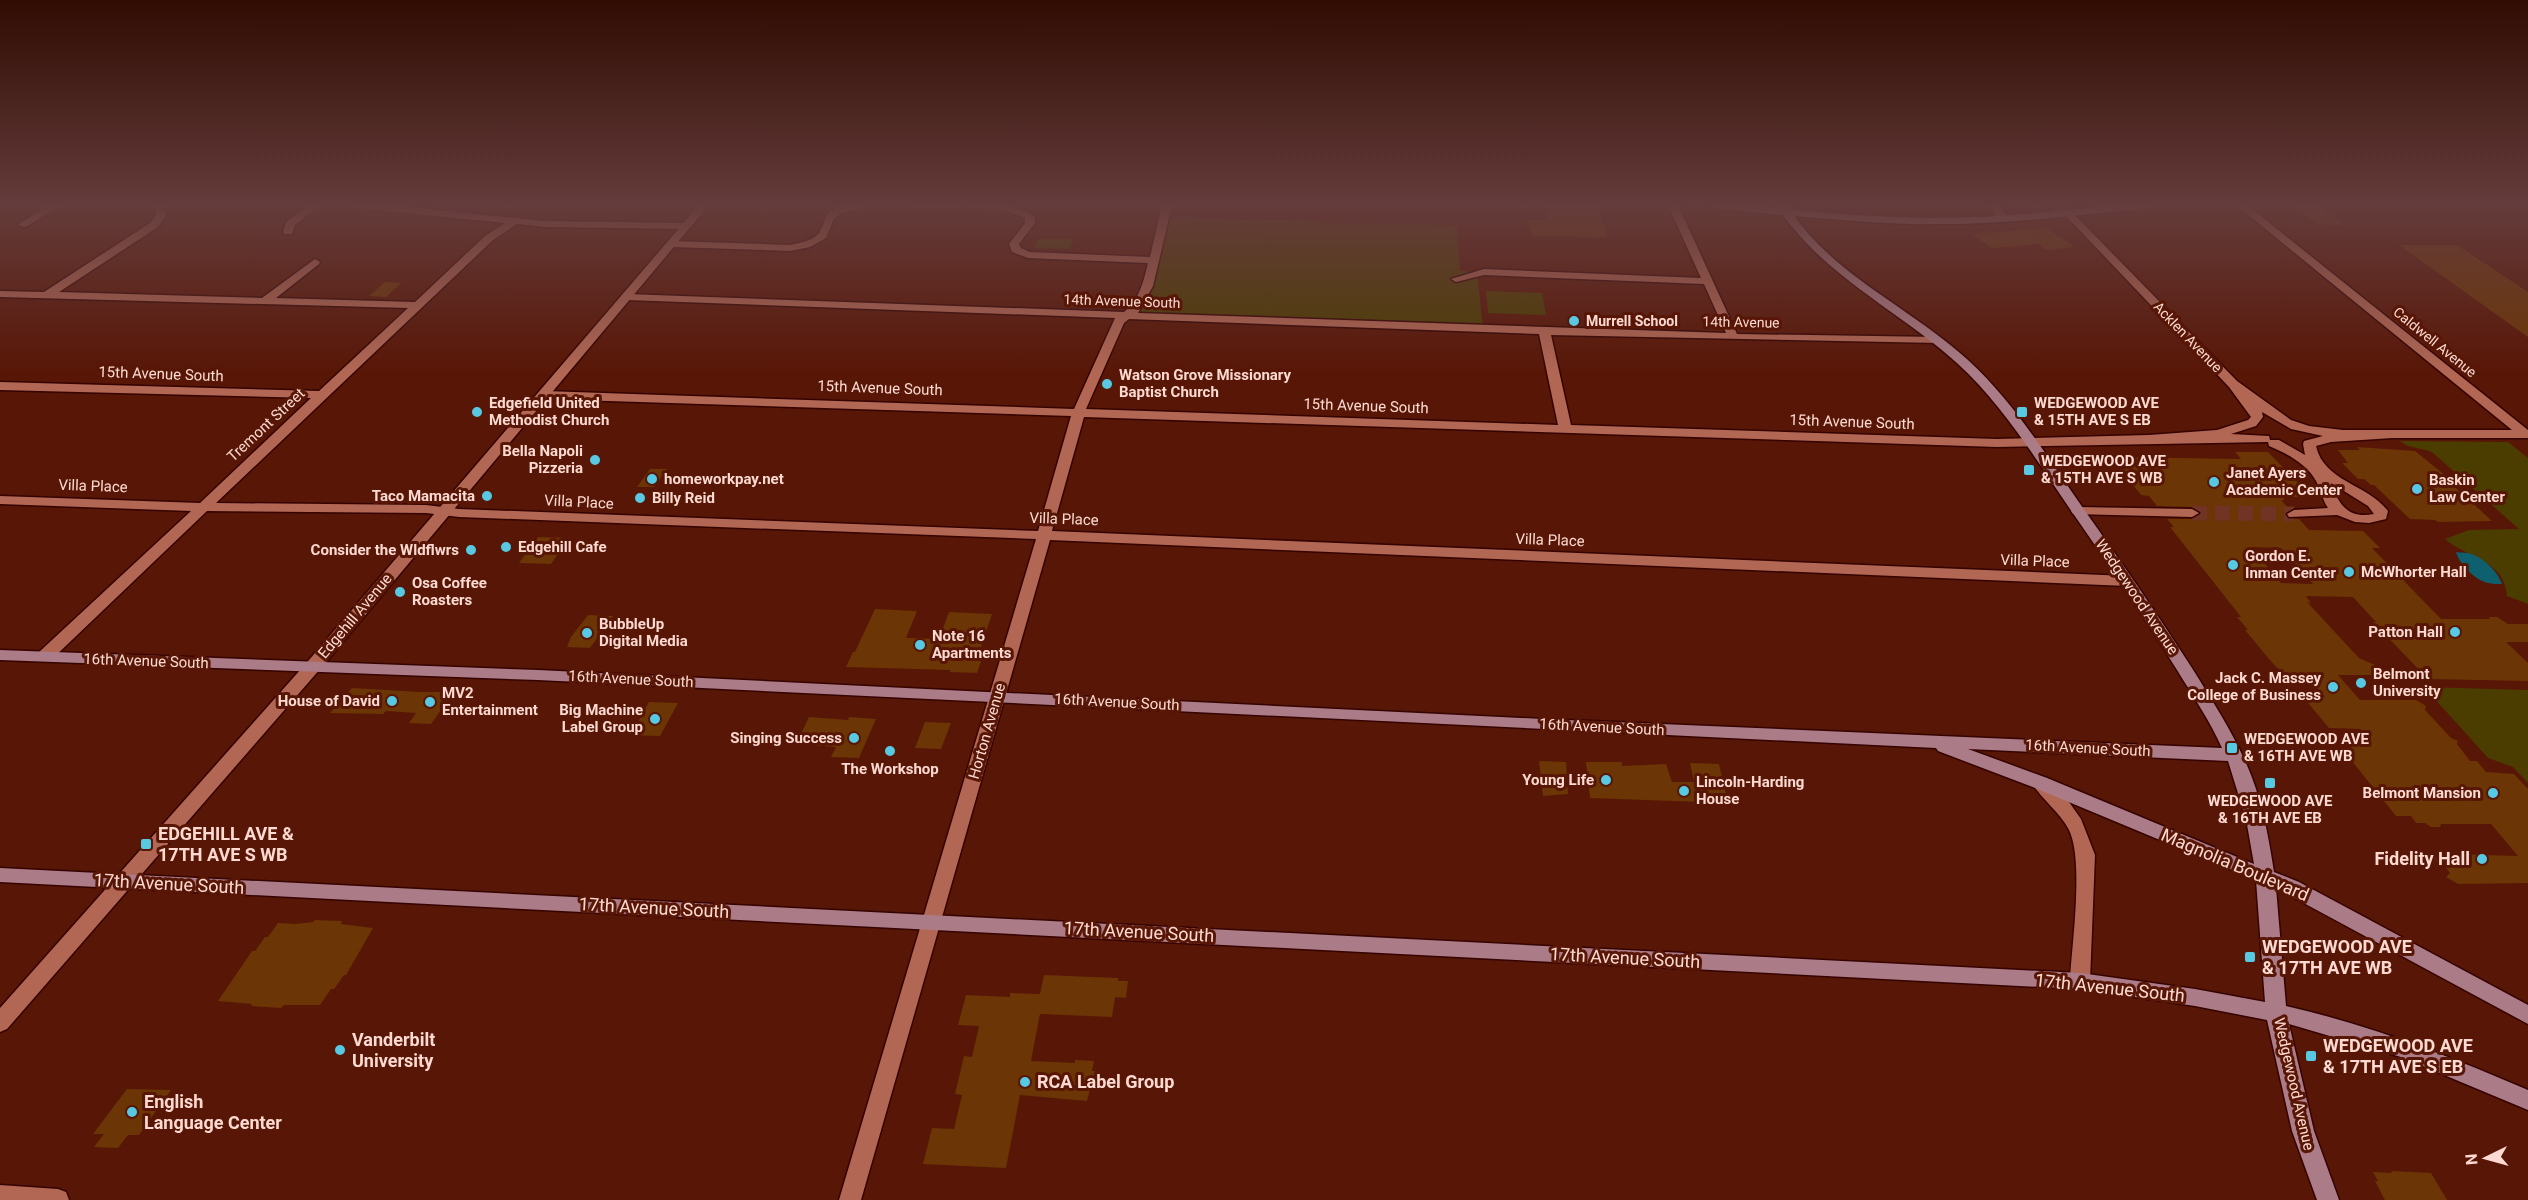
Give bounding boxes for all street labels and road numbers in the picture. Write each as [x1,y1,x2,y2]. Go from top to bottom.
street label: 14th Avenue South [1063,291,1181,311]
street label: Acklen Avenue [2151,299,2225,375]
street label: Caldwell Avenue [2390,304,2480,380]
street label: 14th Avenue [1702,313,1780,331]
street label: 15th Avenue South [98,363,224,385]
street label: 15th Avenue South [817,377,943,399]
street label: Tremont Street [223,384,309,466]
street label: 15th Avenue South [1303,395,1429,417]
street label: 15th Avenue South [1789,411,1915,433]
street label: Villa Place [58,476,128,496]
street label: Villa Place [544,491,614,513]
street label: Villa Place [1029,509,1099,529]
street label: Villa Place [1515,530,1585,550]
street label: Wedgewood Avenue [2092,536,2182,658]
street label: Villa Place [2000,551,2070,571]
street label: Edgehill Avenue [314,570,396,662]
street label: 16th Avenue South [83,650,209,672]
street label: 16th Avenue South [568,667,694,691]
street label: Horton Avenue [965,681,1009,781]
street label: 16th Avenue South [1054,690,1180,714]
street label: 16th Avenue South [1539,715,1665,739]
street label: 16th Avenue South [2025,736,2151,760]
street label: Magnolia Boulevard [2158,824,2312,905]
street label: 17th Avenue South [93,869,245,898]
street label: 17th Avenue South [578,893,730,922]
street label: 17th Avenue South [1063,917,1215,946]
street label: 17th Avenue South [1549,943,1701,972]
street label: 17th Avenue South [2034,969,2186,1006]
street label: Wedgewood Avenue [2270,1016,2318,1152]

